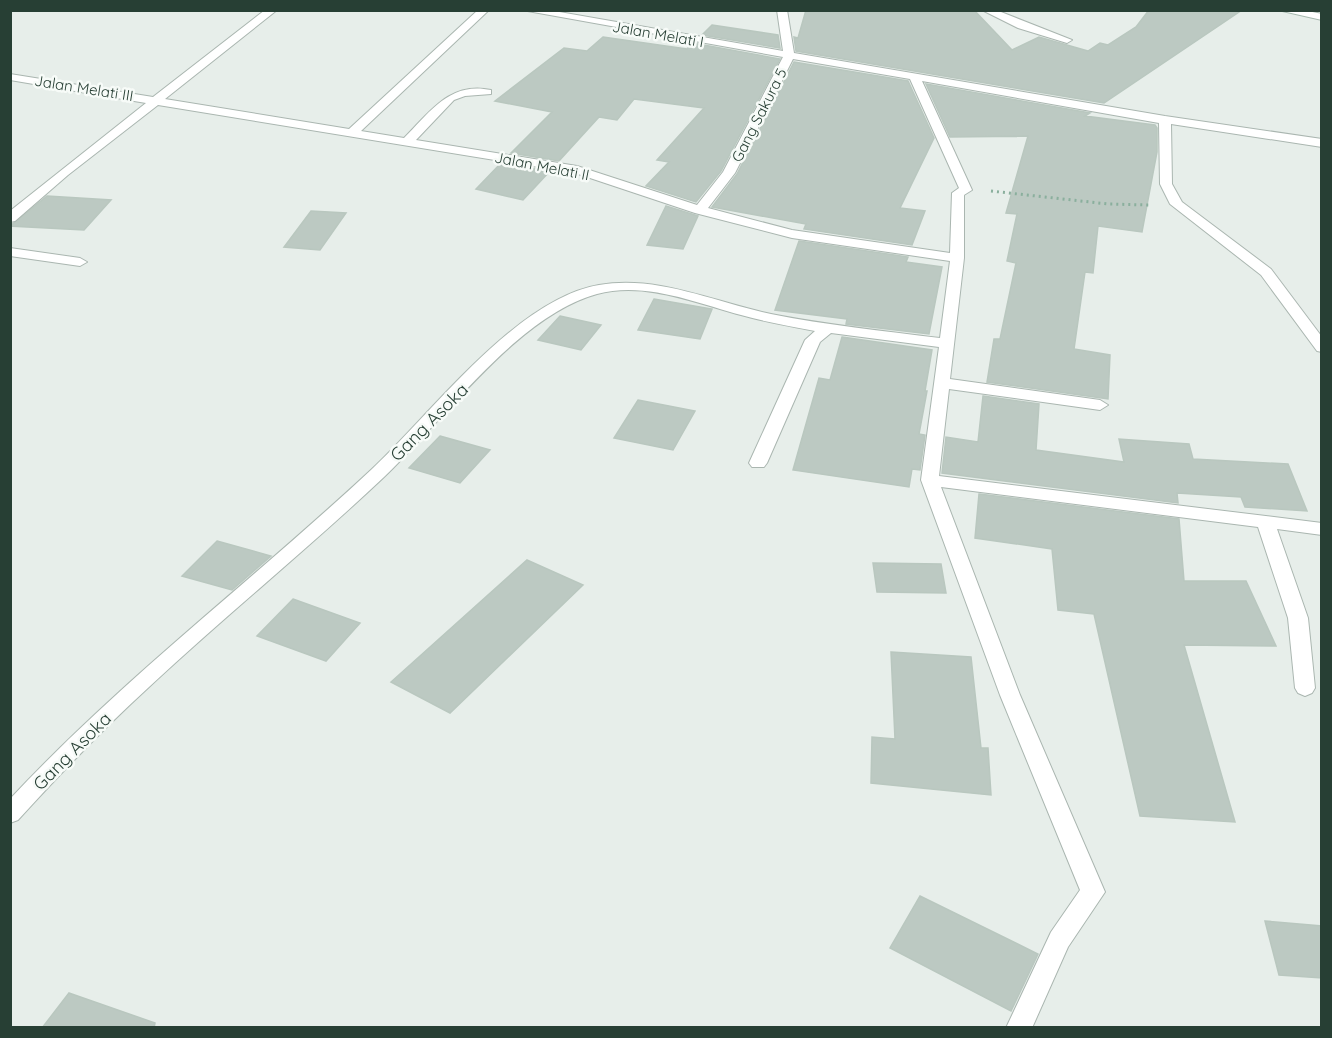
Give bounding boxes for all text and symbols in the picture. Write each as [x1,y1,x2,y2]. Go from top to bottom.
street label: Jalan Melati I [611,17,705,51]
street label: Gang Sakura 5 [727,65,791,165]
street label: Jalan Melati III [33,71,135,105]
street label: Jalan Melati II [493,147,591,185]
street label: Gang Asoka [385,378,473,466]
street label: Gang Asoka [28,707,116,795]

